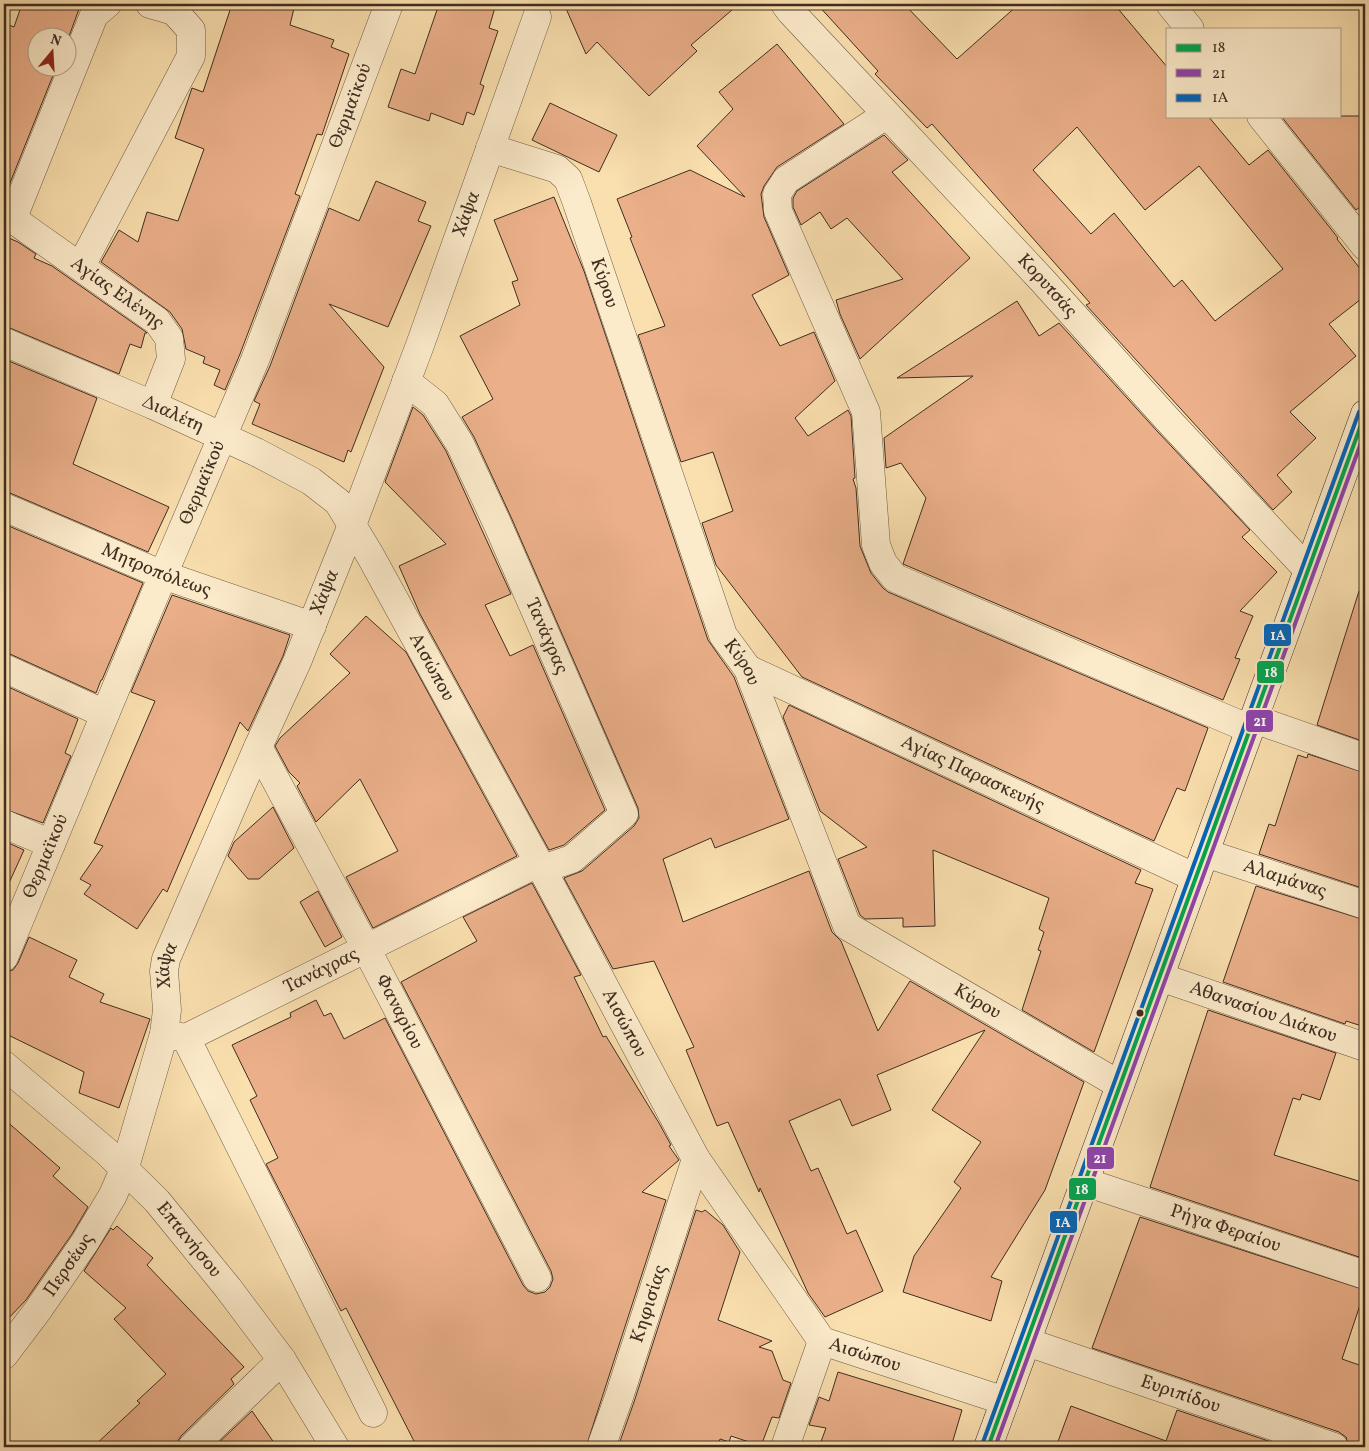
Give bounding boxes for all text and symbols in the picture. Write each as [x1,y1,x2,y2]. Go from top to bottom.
north arrow [28,28,78,78]
legend [1166,28,1342,118]
text: N [48,30,63,52]
text: 18 [1212,38,1225,59]
street label: Θερμαϊκού [323,60,379,152]
text: 21 [1212,64,1226,85]
text: 1Α [1212,88,1229,109]
street label: Χάψα [447,187,487,241]
street label: Κορυτσάς [1011,248,1083,324]
street label: Αγίας Ελένης [65,251,171,334]
street label: Κύρου [584,255,624,311]
street label: Διαλέτη [138,389,208,440]
street label: Θερμαϊκού [173,437,232,529]
street label: Μητροπόλεως [97,537,215,604]
street label: Χάψα [304,565,346,619]
street label: Τανάγρας [518,594,574,678]
line badge: 1Α [1263,623,1292,647]
text: 1Α [1270,627,1286,646]
street label: Αισώπου [402,628,461,706]
street label: Κύρου [717,634,766,689]
line badge: 18 [1256,660,1285,684]
text: 18 [1264,664,1278,683]
line badge: 21 [1245,709,1274,733]
text: 21 [1254,713,1266,732]
street label: Αγίας Παρασκευής [897,729,1049,819]
street label: Θερμαϊκού [17,810,75,903]
street label: Αλαμάνας [1240,853,1330,905]
street label: Χάψα [151,938,185,990]
street label: Τανάγρας [279,941,363,1000]
street label: Φαναρίου [369,970,429,1054]
street label: Αθανασίου Διάκου [1186,975,1340,1049]
street label: Κύρου [949,978,1006,1026]
street label: Αισώπου [595,984,653,1062]
unlabelled marker [1135,1008,1145,1018]
line badge: 21 [1086,1146,1115,1170]
text: 21 [1094,1150,1106,1169]
line badge: 18 [1068,1177,1097,1201]
text: 18 [1075,1181,1089,1200]
street label: Επτανήσου [150,1196,228,1283]
street label: Ρήγα Φεραίου [1167,1198,1284,1259]
line badge: 1Α [1049,1210,1078,1234]
text: 1Α [1055,1214,1071,1233]
street label: Περσέως [38,1228,100,1302]
street label: Κηφισίας [624,1262,674,1346]
street label: Αισώπου [825,1331,904,1379]
street label: Ευριπίδου [1137,1369,1224,1420]

